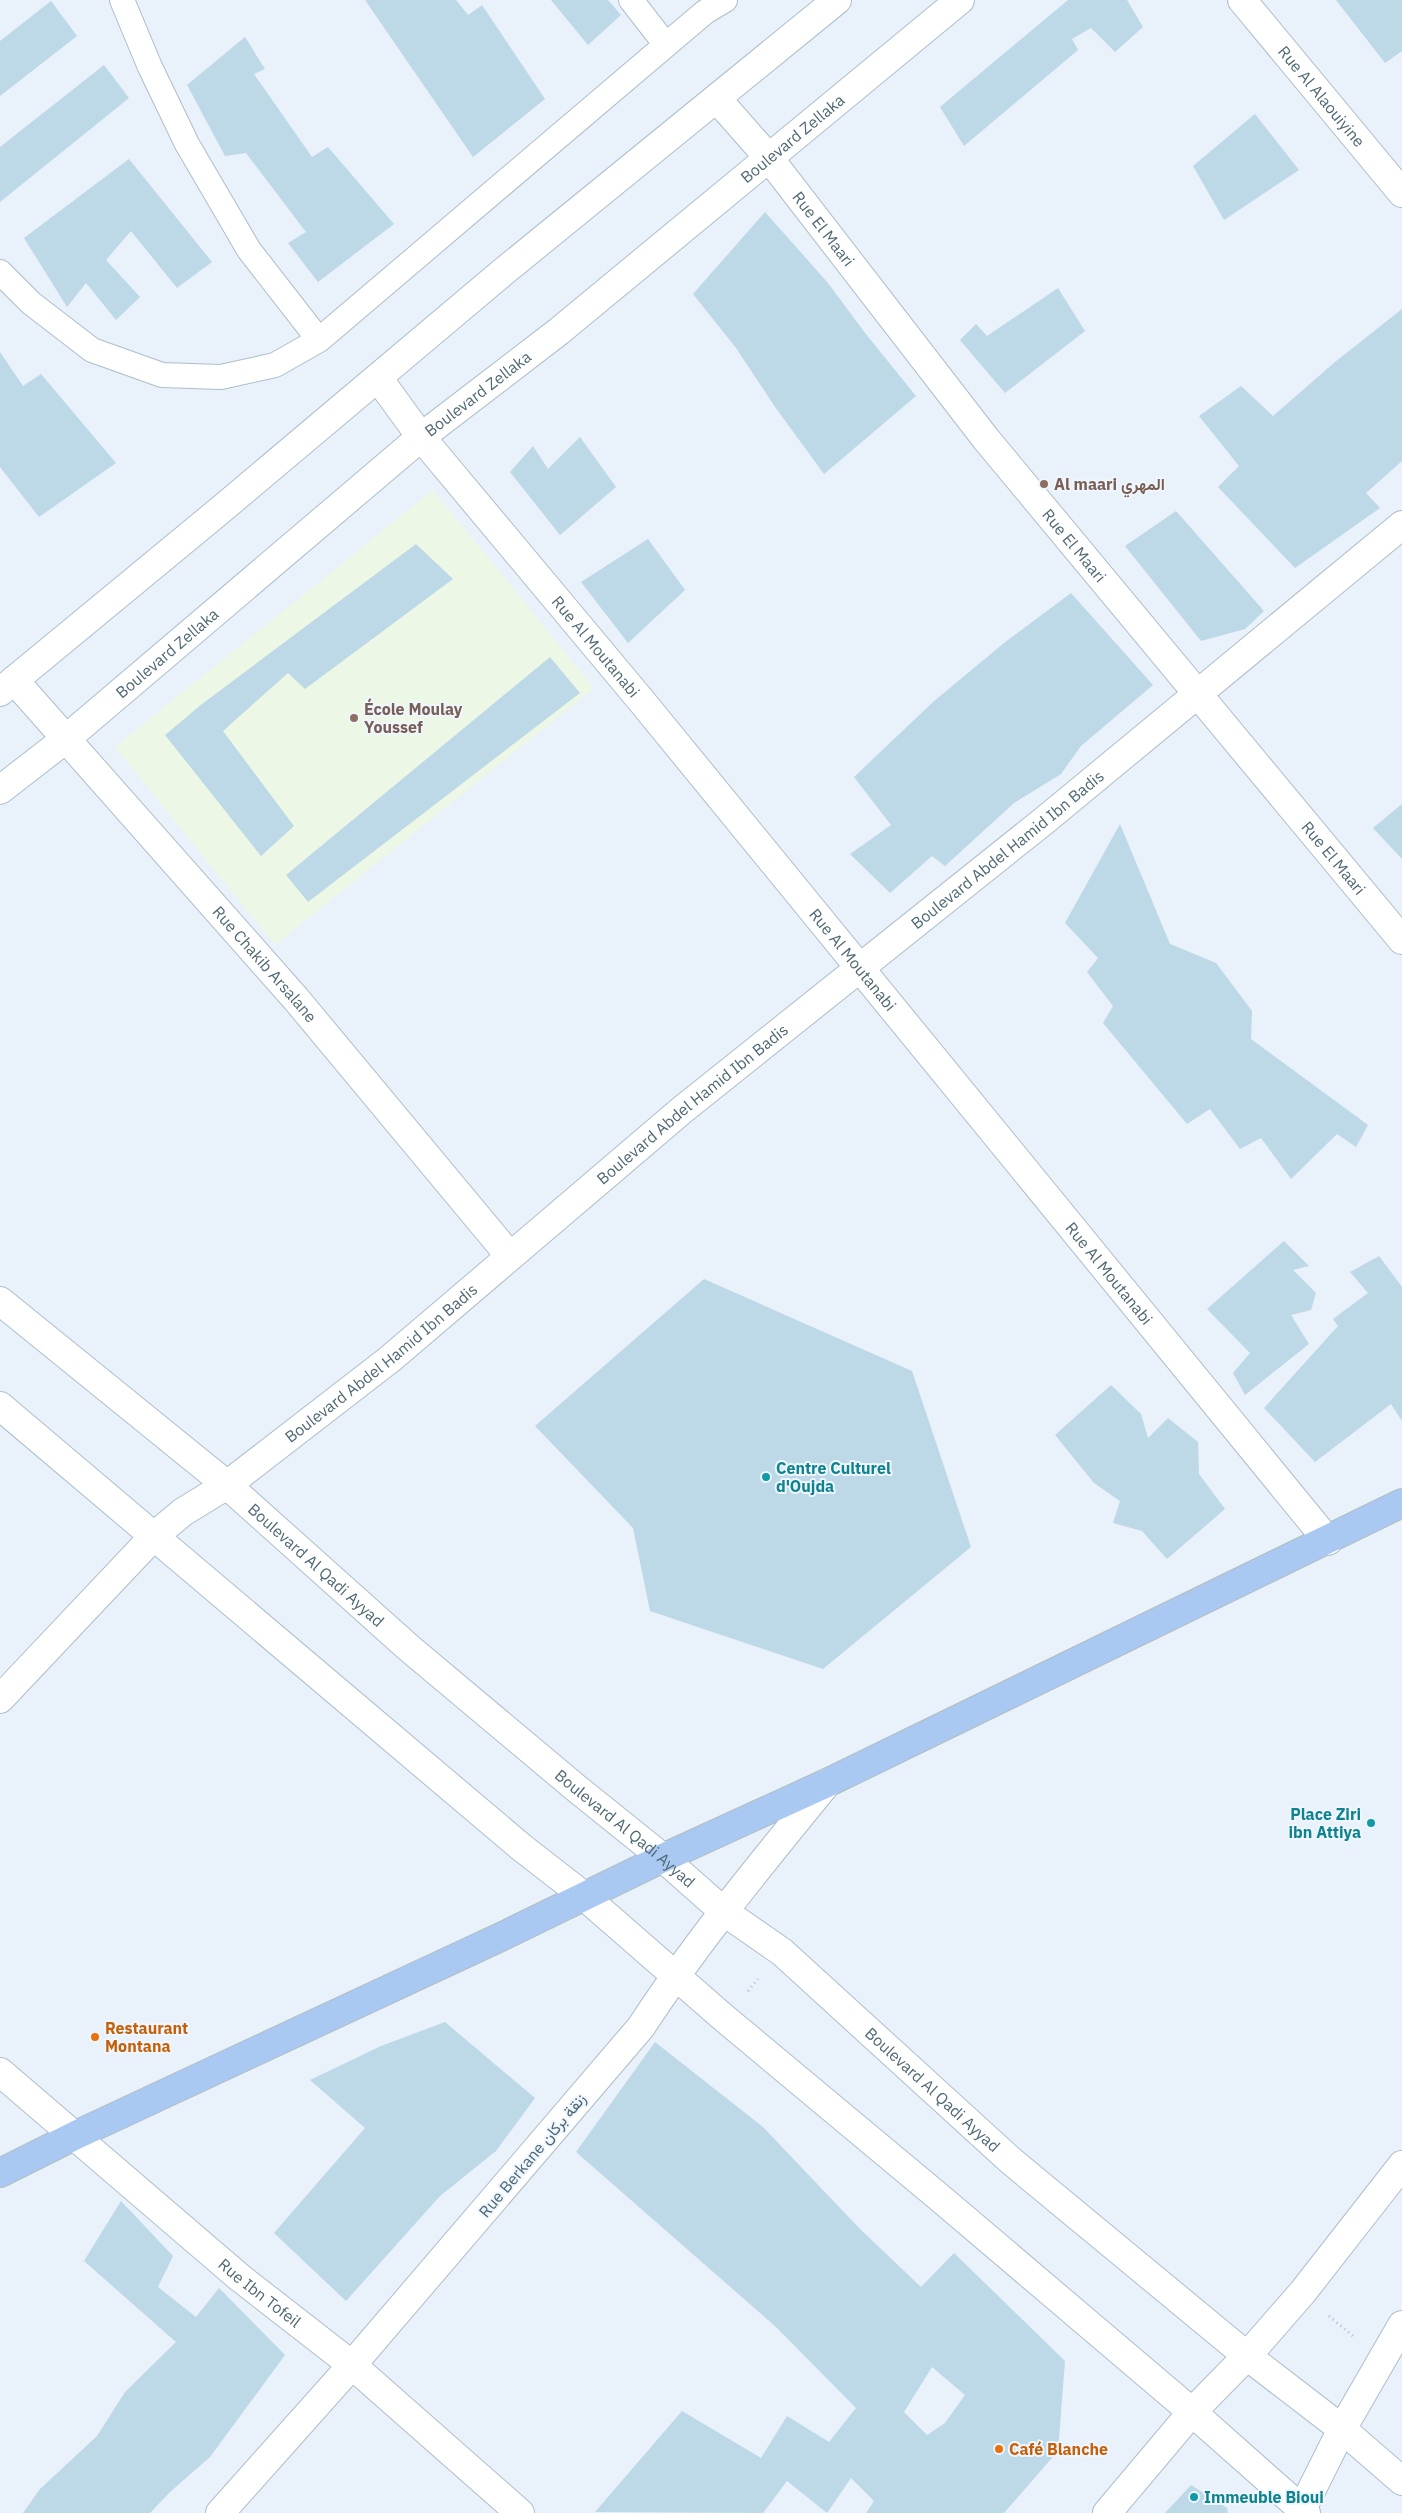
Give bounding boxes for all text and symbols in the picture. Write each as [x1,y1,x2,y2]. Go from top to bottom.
street label: Rue Al Alaouiyine [1274,42,1370,151]
street label: Boulevard Zellaka [736,89,849,187]
street label: Rue El Maari [788,187,859,270]
street label: Boulevard Zellaka [421,346,535,441]
place label: Al maari المهري [1054,474,1165,498]
marker: Al maari المهري [1038,478,1050,490]
street label: Rue El Maari [1038,505,1111,586]
street label: Rue Al Moutanabi [548,592,644,701]
street label: Boulevard Zellaka [111,603,223,702]
place label: École Moulay Youssef [364,698,463,737]
marker: École Moulay Youssef [348,712,360,724]
street label: Boulevard Abdel Hamid Ibn Badis [907,766,1108,933]
street label: Rue El Maari [1297,817,1370,899]
street label: Rue Chakib Arsalane [208,902,321,1027]
street label: Rue Al Moutanabi [805,904,901,1015]
street label: Boulevard Abdel Hamid Ibn Badis [592,1019,792,1189]
street label: Rue Al Moutanabi [1061,1218,1157,1329]
street label: Boulevard Abdel Hamid Ibn Badis [281,1279,481,1447]
place label: Centre Culturel d'Oujda [776,1458,891,1496]
marker: Centre Culturel d'Oujda [760,1471,772,1483]
street label: Boulevard Al Qadi Ayyad [244,1499,388,1631]
street label: Boulevard Al Qadi Ayyad [551,1765,699,1892]
place label: Place Ziri ibn Attiya [1289,1804,1361,1842]
marker: Place Ziri ibn Attiya [1365,1817,1377,1829]
place label: Restaurant Montana [105,2018,188,2056]
street label: Boulevard Al Qadi Ayyad [861,2023,1004,2156]
marker: Restaurant Montana [89,2031,101,2043]
street label: Rue Berkane زنقة بركان [474,2089,591,2222]
street label: Rue Ibn Tofeil [214,2254,305,2332]
place label: Café Blanche [1009,2439,1108,2459]
marker: Café Blanche [993,2443,1005,2455]
place label: Immeuble Bioui [1204,2487,1324,2507]
marker: Immeuble Bioui [1188,2491,1200,2503]

